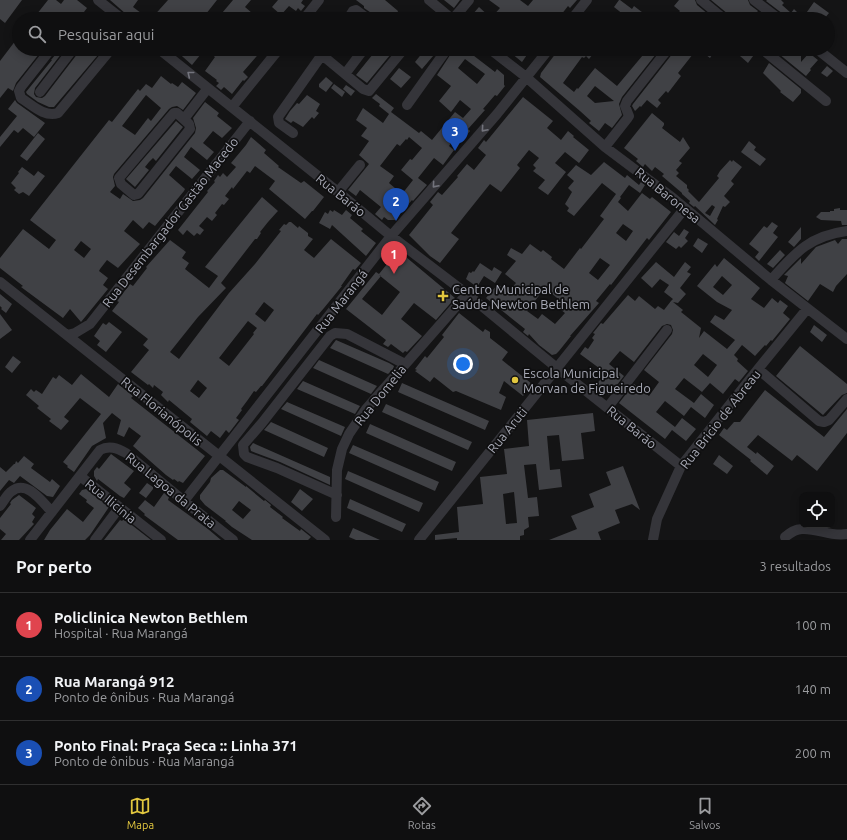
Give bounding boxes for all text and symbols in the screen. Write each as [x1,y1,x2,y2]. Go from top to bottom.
search box [12,12,835,56]
icon: search [26,23,48,45]
text: Pesquisar aqui [58,26,154,43]
one-way arrow [188,72,195,79]
pin: 3 [442,118,468,151]
one-way arrow [481,124,488,132]
street label: Rua Desembargador Gastão Macedo [99,134,241,310]
street label: Rua Baronesa [633,165,703,225]
street label: Rua Barão [314,171,368,219]
one-way arrow [432,181,439,188]
pin: 2 [383,188,409,221]
pin: 1 [381,241,407,274]
street label: Rua Marangá [312,267,370,335]
place label: Centro Municipal de Saúde Newton Bethlem [452,282,590,311]
marker: Centro Municipal de Saúde Newton Bethlem [437,290,449,302]
your location [453,354,473,374]
street label: Rua Domelia [351,362,409,428]
place label: Escola Municipal Morvan de Figueiredo [523,366,651,395]
street label: Rua Bricio de Abreau [677,367,763,471]
street label: Rua Florianópolis [119,374,206,448]
marker: Escola Municipal Morvan de Figueiredo [510,375,520,385]
street label: Rua Barão [605,403,659,451]
street label: Rua Aruti [484,405,530,455]
street label: Rua Lagoa da Prata [123,449,219,531]
street label: Rua Ilicinia [83,476,139,526]
map controls [799,492,835,528]
button: locate [799,492,835,528]
text: Por perto [16,557,92,576]
text: 3 resultados [760,559,831,573]
text: Policlinica Newton Bethlem [54,609,248,626]
text: 1 [25,618,33,632]
text: 100 m [795,618,831,632]
text: Hospital · Rua Marangá [54,626,188,640]
text: Rua Marangá 912 [54,673,175,690]
text: 2 [25,682,33,696]
text: 140 m [795,682,831,696]
text: Ponto de ônibus · Rua Marangá [54,690,234,704]
text: Ponto Final: Praça Seca :: Linha 371 [54,737,298,754]
text: 3 [25,746,33,760]
text: 200 m [795,746,831,760]
text: Ponto de ônibus · Rua Marangá [54,754,234,768]
tab: Mapa [127,795,154,831]
tab: Rotas [408,795,436,831]
tab: Salvos [689,795,720,831]

